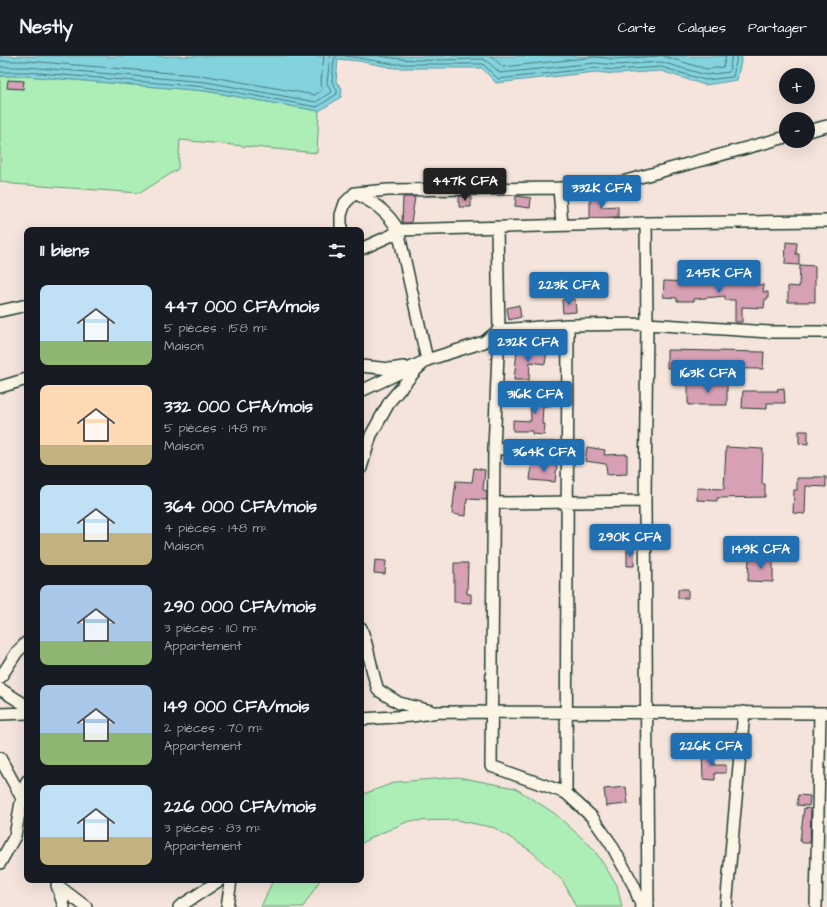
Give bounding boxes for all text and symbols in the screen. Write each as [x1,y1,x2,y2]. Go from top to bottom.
text: Nestly [20,14,73,41]
text: Carte [618,18,656,38]
text: Calques [678,18,726,38]
text: Partager [748,18,807,38]
map controls [779,68,815,148]
button: + [779,68,815,104]
button: − [779,112,815,148]
pin: 447K CFA [424,168,506,202]
text: 447K CFA [432,172,498,190]
pin: 332K CFA [561,175,643,209]
text: 332K CFA [572,179,632,197]
text: 11 biens [40,239,90,263]
icon: filters [326,240,348,262]
pin: 245K CFA [678,260,760,294]
text: 245K CFA [686,264,752,282]
pin: 223K CFA [528,272,610,306]
text: 223K CFA [538,276,600,294]
text: 447 000 CFA/mois [164,295,320,319]
icon: home [72,301,120,349]
text: 5 pièces · 158 m² [164,319,268,337]
pin: 232K CFA [487,329,569,363]
text: 232K CFA [497,333,559,351]
text: Maison [164,337,204,355]
pin: 163K CFA [667,360,749,394]
text: 163K CFA [680,364,736,382]
pin: 316K CFA [494,381,576,415]
text: 316K CFA [507,385,563,403]
text: 332 000 CFA/mois [164,395,313,419]
icon: home [72,401,120,449]
text: 5 pièces · 148 m² [164,419,268,437]
text: Maison [164,437,204,455]
pin: 364K CFA [503,439,585,473]
text: 364K CFA [512,443,576,461]
text: 364 000 CFA/mois [164,495,317,519]
icon: home [72,501,120,549]
text: 4 pièces · 148 m² [164,519,267,537]
pin: 290K CFA [589,524,671,558]
text: 290K CFA [599,528,661,546]
pin: 149K CFA [720,536,802,570]
text: Maison [164,537,204,555]
text: 149K CFA [732,540,790,558]
text: 290 000 CFA/mois [164,595,316,619]
icon: home [72,601,120,649]
text: 3 pièces · 110 m² [164,619,258,637]
text: Appartement [164,637,242,655]
text: 149 000 CFA/mois [164,695,310,719]
icon: home [72,701,120,749]
text: 2 pièces · 70 m² [164,719,263,737]
pin: 226K CFA [670,733,752,767]
text: Appartement [164,737,242,755]
text: 226K CFA [680,737,742,755]
text: 226 000 CFA/mois [164,795,316,819]
icon: home [72,801,120,849]
text: 3 pièces · 83 m² [164,819,261,837]
text: Appartement [164,837,242,855]

